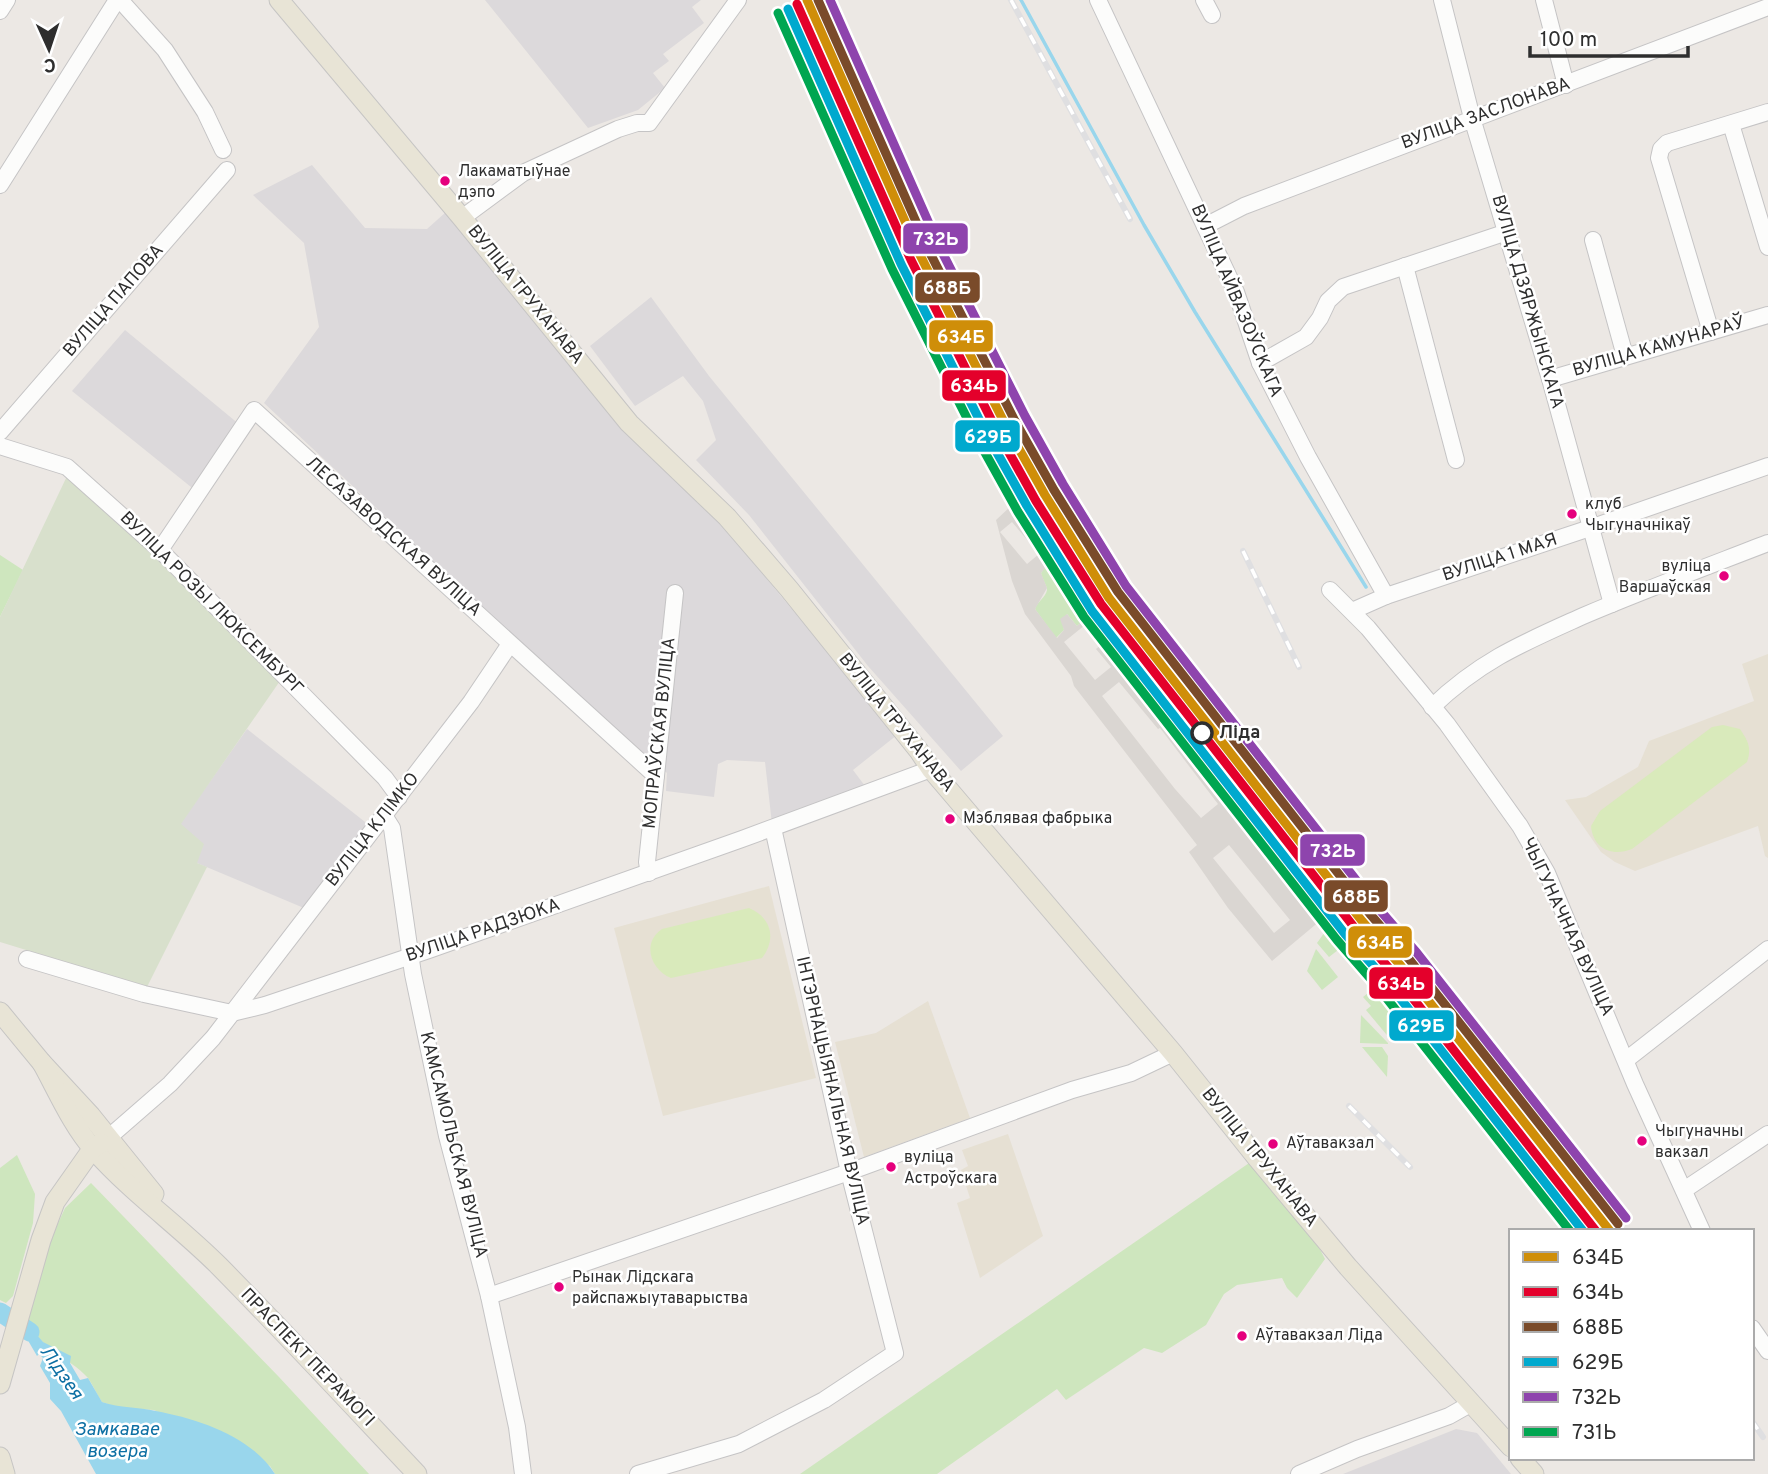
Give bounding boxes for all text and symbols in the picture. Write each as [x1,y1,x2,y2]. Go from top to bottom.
north arrow [14,14,84,84]
scale bar [1530,14,1688,58]
text: 100 m [1540,27,1597,54]
text: С [43,52,56,76]
street label: ВУЛІЦА ЗАСЛОНАВА [1398,73,1574,155]
place label: Лакаматыўнае дэпо [458,162,570,203]
marker: Лакаматыўнае дэпо [438,174,452,188]
street label: ВУЛІЦА ДЗЯРЖЫНСКАГА [1485,192,1569,412]
street label: ВУЛІЦА АЙВАЗОЎСКАГА [1185,200,1289,401]
street label: ВУЛІЦА ТРУХАНАВА [462,221,588,369]
line badge: 732Ь [902,222,969,255]
text: 732Ь [913,228,959,252]
street label: ВУЛІЦА ПАПОВА [59,240,169,362]
line badge: 688Б [914,271,981,304]
text: 688Б [923,277,971,301]
street label: ВУЛІЦА КАМУНАРАЎ [1570,309,1748,383]
line badge: 634Б [928,319,994,353]
text: 634Б [937,326,985,350]
line badge: 634Ь [941,369,1007,402]
text: 634Ь [950,375,998,399]
line badge: 629Б [954,419,1021,453]
text: 629Б [964,426,1012,450]
street label: ЛЕСАЗАВОДСКАЯ ВУЛІЦА [300,452,486,622]
place label: клуб Чыгуначнікаў [1585,495,1691,536]
street label: ВУЛІЦА РОЗЫ ЛЮКСЕМБУРГ [114,507,308,701]
marker: клуб Чыгуначнікаў [1565,507,1579,521]
street label: ВУЛІЦА 1 МАЯ [1440,529,1560,587]
place label: вуліца Варшаўская [1619,557,1711,598]
marker: вуліца Варшаўская [1717,569,1731,583]
street label: МОПРАЎСКАЯ ВУЛІЦА [637,636,681,830]
street label: ВУЛІЦА ТРУХАНАВА [833,649,959,797]
marker: Ліда [1191,722,1213,744]
place label: Ліда [1219,722,1260,745]
street label: ВУЛІЦА КЛІМКО [321,768,425,892]
place label: Мэблявая фабрыка [963,809,1112,829]
marker: Мэблявая фабрыка [943,812,957,826]
line badge: 732Ь [1299,833,1366,867]
street label: ЧЫГУНАЧНАЯ ВУЛІЦА [1516,834,1618,1020]
text: 732Ь [1310,840,1356,864]
line badge: 688Б [1323,879,1389,913]
text: 688Б [1332,886,1380,910]
street label: ВУЛІЦА РАДЗЮКА [403,894,563,968]
line badge: 634Б [1347,925,1413,959]
text: 634Б [1356,932,1404,956]
street label: ІНТЭРНАЦЫЯНАЛЬНАЯ ВУЛІЦА [790,954,874,1228]
line badge: 634Ь [1368,966,1434,1000]
text: 634Ь [1377,973,1425,997]
line badge: 629Б [1388,1009,1455,1042]
text: 629Б [1397,1015,1445,1039]
street label: КАМСАМОЛЬСКАЯ ВУЛІЦА [414,1029,492,1261]
street label: ВУЛІЦА ТРУХАНАВА [1196,1084,1322,1232]
place label: Чыгуначны вакзал [1655,1122,1743,1163]
place label: Аўтавакзал [1286,1134,1374,1154]
marker: Чыгуначны вакзал [1635,1134,1649,1148]
marker: Аўтавакзал [1266,1137,1280,1151]
place label: вуліца Астроўскага [904,1148,997,1189]
marker: вуліца Астроўскага [884,1160,898,1174]
legend [1509,1229,1754,1460]
text: 634Б [1572,1245,1624,1272]
place label: Рынак Лідскага райспажыутаварыства [572,1268,748,1309]
marker: Рынак Лідскага райспажыутаварыства [552,1280,566,1294]
text: 634Ь [1572,1280,1624,1307]
street label: ПРАСПЕКТ ПЕРАМОГІ [235,1284,379,1432]
text: 688Б [1572,1315,1624,1342]
place label: Аўтавакзал Ліда [1255,1326,1383,1346]
marker: Аўтавакзал Ліда [1235,1329,1249,1343]
water label: Лідзея [34,1341,89,1406]
text: 629Б [1572,1350,1624,1377]
text: 732Ь [1572,1385,1621,1412]
water label: Замкавае возера [75,1418,159,1464]
text: 731Ь [1572,1420,1617,1447]

